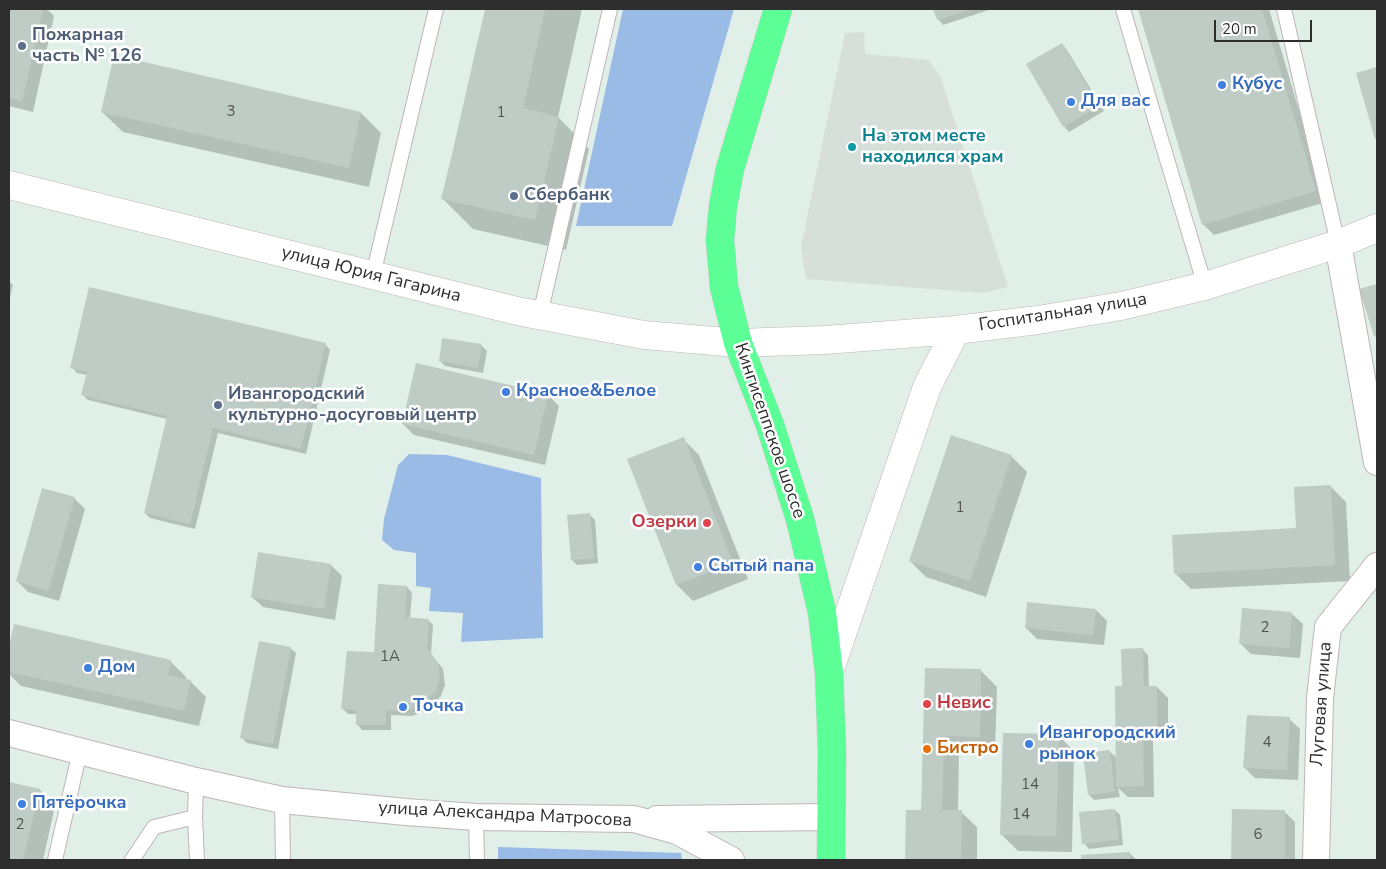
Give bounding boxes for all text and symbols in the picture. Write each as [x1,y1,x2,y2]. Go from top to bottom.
scale bar [1216,10,1314,42]
text: 20 m [1222,19,1257,39]
place label: Пожарная часть № 126 [32,25,142,68]
marker: Пожарная часть № 126 [16,40,28,52]
place label: Кубус [1232,74,1282,96]
marker: Кубус [1216,79,1228,91]
place label: Для вас [1081,91,1150,113]
marker: Для вас [1065,96,1077,108]
house number: 3 [227,103,235,121]
house number: 1 [497,104,505,122]
place label: На этом месте находился храм [862,126,1004,168]
marker: На этом месте находился храм [846,141,858,153]
place label: Сбербанк [524,185,610,207]
marker: Сбербанк [508,190,520,202]
street label: улица Юрия Гагарина [279,242,463,308]
street label: Госпитальная улица [977,289,1149,337]
street label: Кингисеппское шоссе [729,340,809,522]
place label: Красное&Белое [516,381,656,403]
place label: Ивангородский культурно-досуговый центр [228,384,477,426]
marker: Красное&Белое [500,386,512,398]
marker: Ивангородский культурно-досуговый центр [212,399,224,411]
house number: 1 [956,499,964,517]
place label: Озерки [632,512,697,534]
marker: Озерки [701,517,713,529]
place label: Сытый папа [708,556,814,578]
marker: Сытый папа [692,561,704,573]
house number: 2 [1261,619,1269,637]
street label: Луговая улица [1307,641,1337,767]
house number: 1А [380,648,400,666]
place label: Дом [98,657,135,679]
marker: Дом [82,662,94,674]
place label: Невис [937,693,991,715]
place label: Точка [413,696,464,718]
marker: Невис [921,698,933,710]
marker: Точка [397,701,409,713]
place label: Ивангородский рынок [1039,723,1176,766]
house number: 4 [1263,734,1271,752]
place label: Бистро [937,738,999,760]
marker: Ивангородский рынок [1023,738,1035,750]
marker: Бистро [921,743,933,755]
house number: 14 [1021,776,1039,794]
place label: Пятёрочка [32,793,126,815]
marker: Пятёрочка [16,798,28,810]
street label: улица Александра Матросова [378,798,632,832]
house number: 14 [1012,806,1030,824]
house number: 2 [16,816,24,834]
house number: 6 [1254,826,1262,844]

